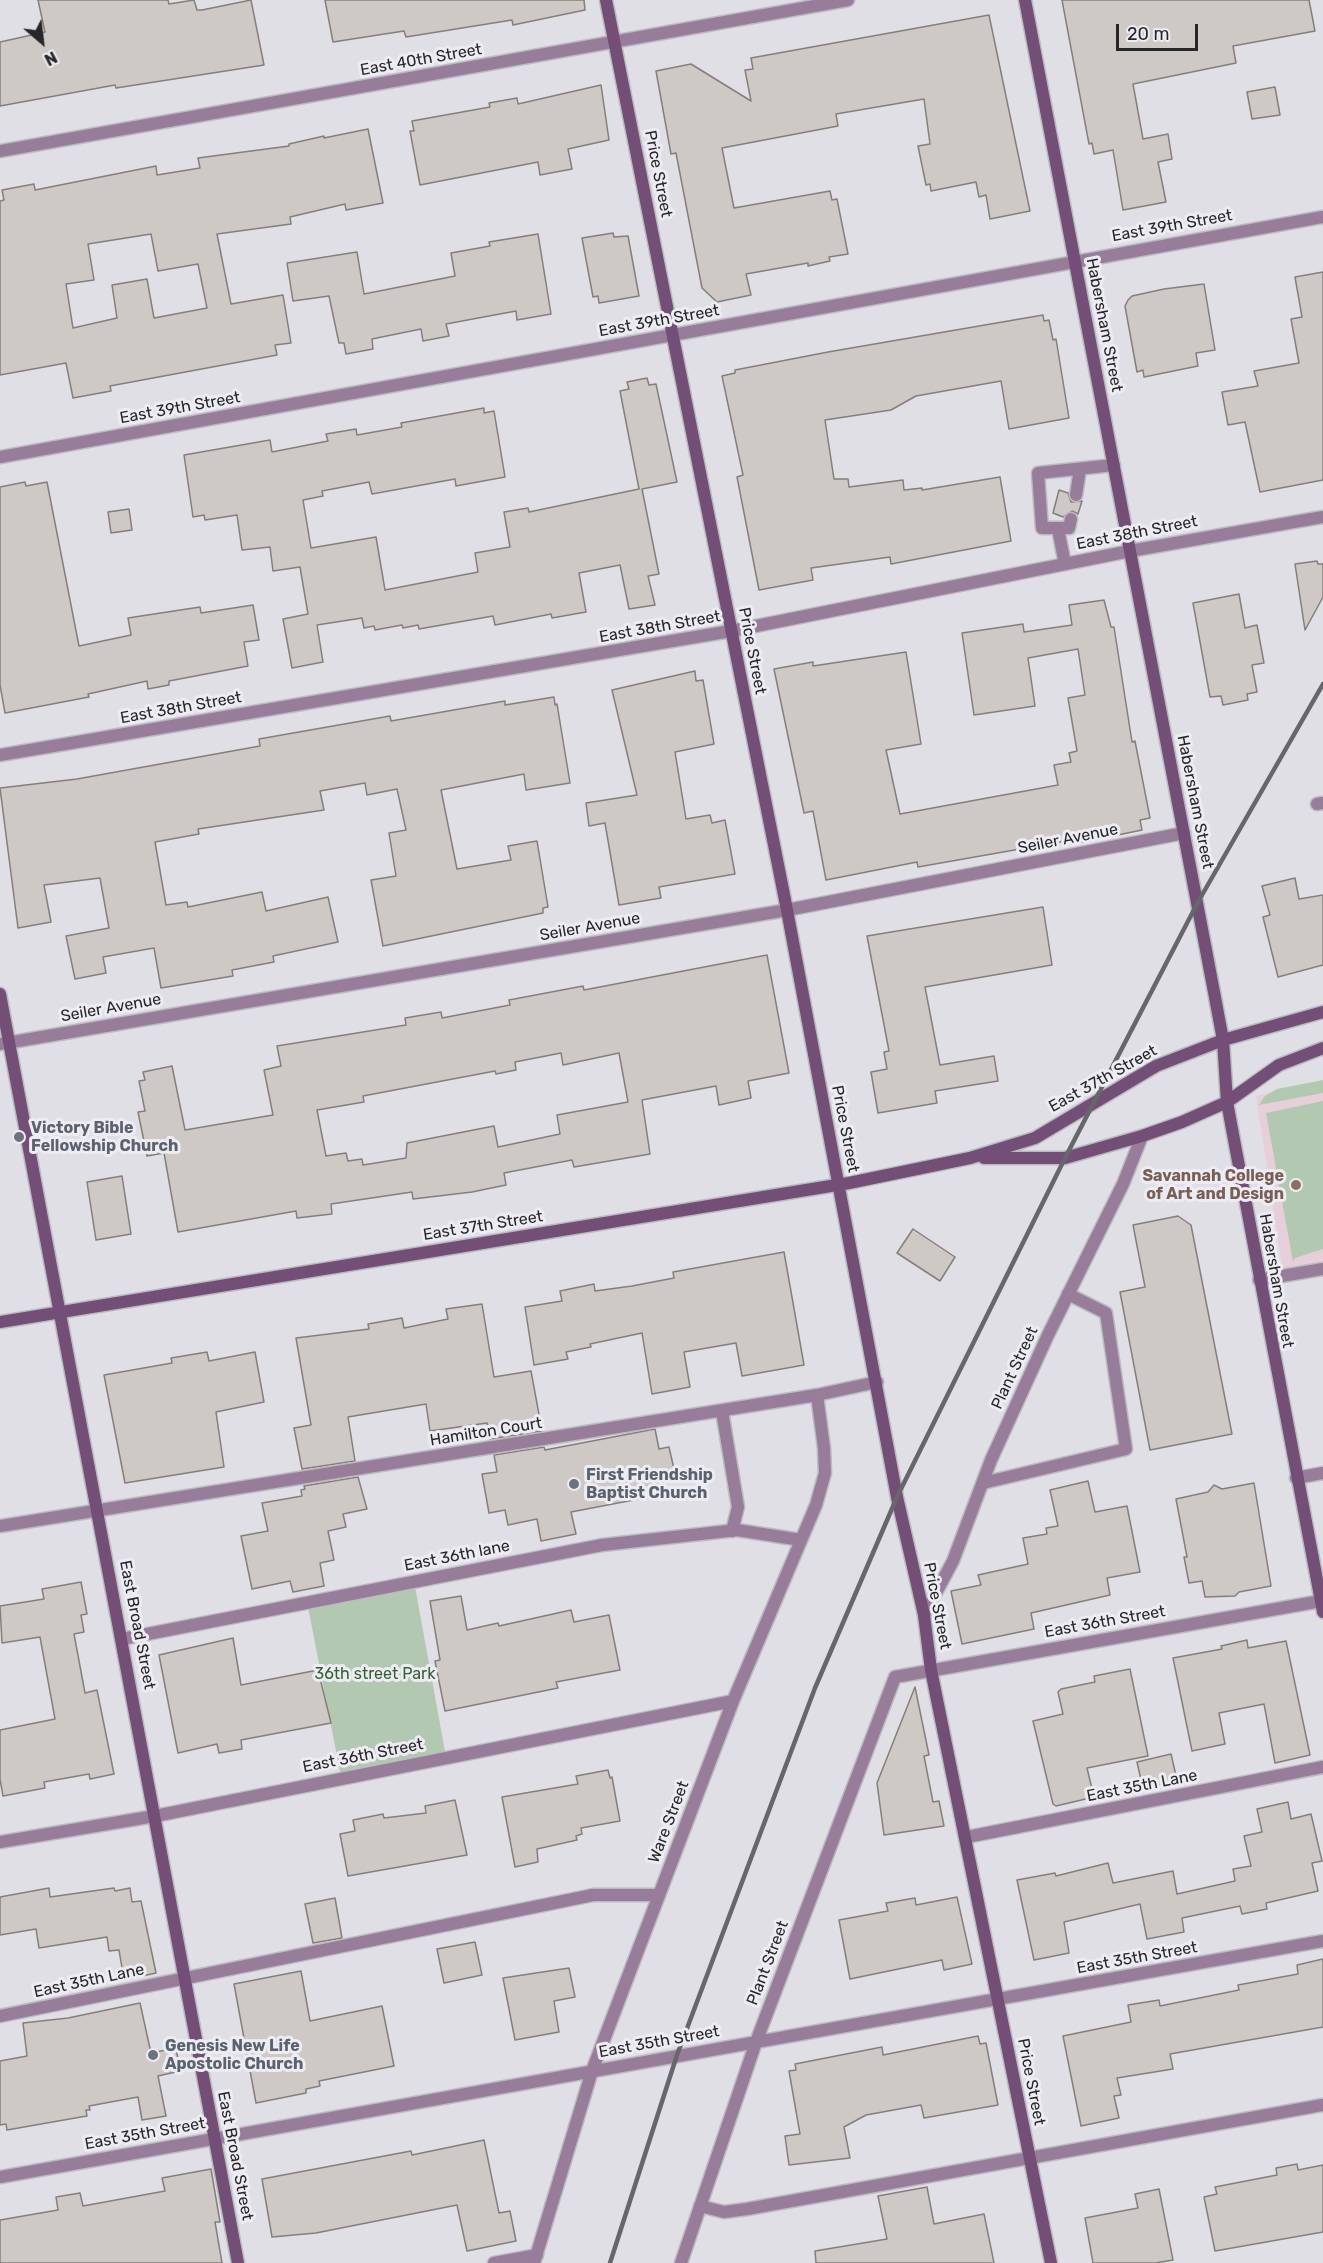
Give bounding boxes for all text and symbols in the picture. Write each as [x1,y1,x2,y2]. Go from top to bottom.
north arrow [12,12,72,72]
scale bar [1119,12,1202,50]
text: 20 m [1127,23,1169,45]
street label: East 40th Street [359,40,483,80]
text: N [41,47,60,69]
street label: Price Street [640,129,676,219]
street label: East 39th Street [1110,206,1234,246]
street label: Habersham Street [1082,256,1126,394]
street label: East 39th Street [597,301,721,341]
street label: East 39th Street [118,388,242,428]
street label: East 38th Street [1075,512,1199,554]
street label: Price Street [734,606,770,696]
street label: East 38th Street [598,607,722,647]
street label: East 38th Street [119,688,243,728]
street label: Habersham Street [1173,733,1217,871]
street label: Seiler Avenue [1016,820,1120,858]
street label: Seiler Avenue [538,909,642,945]
street label: Seiler Avenue [59,990,163,1026]
street label: East 37th Street [1045,1041,1161,1117]
street label: Price Street [827,1084,863,1174]
place label: Victory Bible Fellowship Church [31,1118,178,1156]
marker: Victory Bible Fellowship Church [12,1130,26,1144]
place label: Savannah College of Art and Design [1142,1166,1284,1204]
marker: Savannah College of Art and Design [1289,1178,1303,1192]
street label: East 37th Street [422,1207,544,1245]
street label: Habersham Street [1255,1212,1297,1350]
street label: Plant Street [987,1324,1043,1412]
street label: Hamilton Court [429,1414,543,1450]
place label: First Friendship Baptist Church [586,1465,713,1503]
marker: First Friendship Baptist Church [567,1477,581,1491]
street label: East 36th lane [402,1536,512,1576]
street label: East Broad Street [115,1559,159,1691]
street label: Price Street [919,1561,955,1651]
street label: East 36th Street [1043,1602,1167,1642]
park label: 36th street Park [315,1664,435,1684]
street label: East 36th Street [301,1735,425,1777]
street label: East 35th Lane [1085,1766,1199,1806]
street label: Ware Street [645,1778,693,1866]
street label: Plant Street [743,1918,793,2008]
street label: East 35th Street [1075,1938,1199,1978]
street label: East 35th Lane [32,1960,146,2002]
street label: East 35th Street [597,2022,721,2062]
place label: Genesis New Life Apostolic Church [165,2036,303,2074]
street label: Price Street [1013,2037,1049,2127]
marker: Genesis New Life Apostolic Church [146,2048,160,2062]
street label: East Broad Street [213,2090,257,2222]
street label: East 35th Street [83,2114,207,2154]

